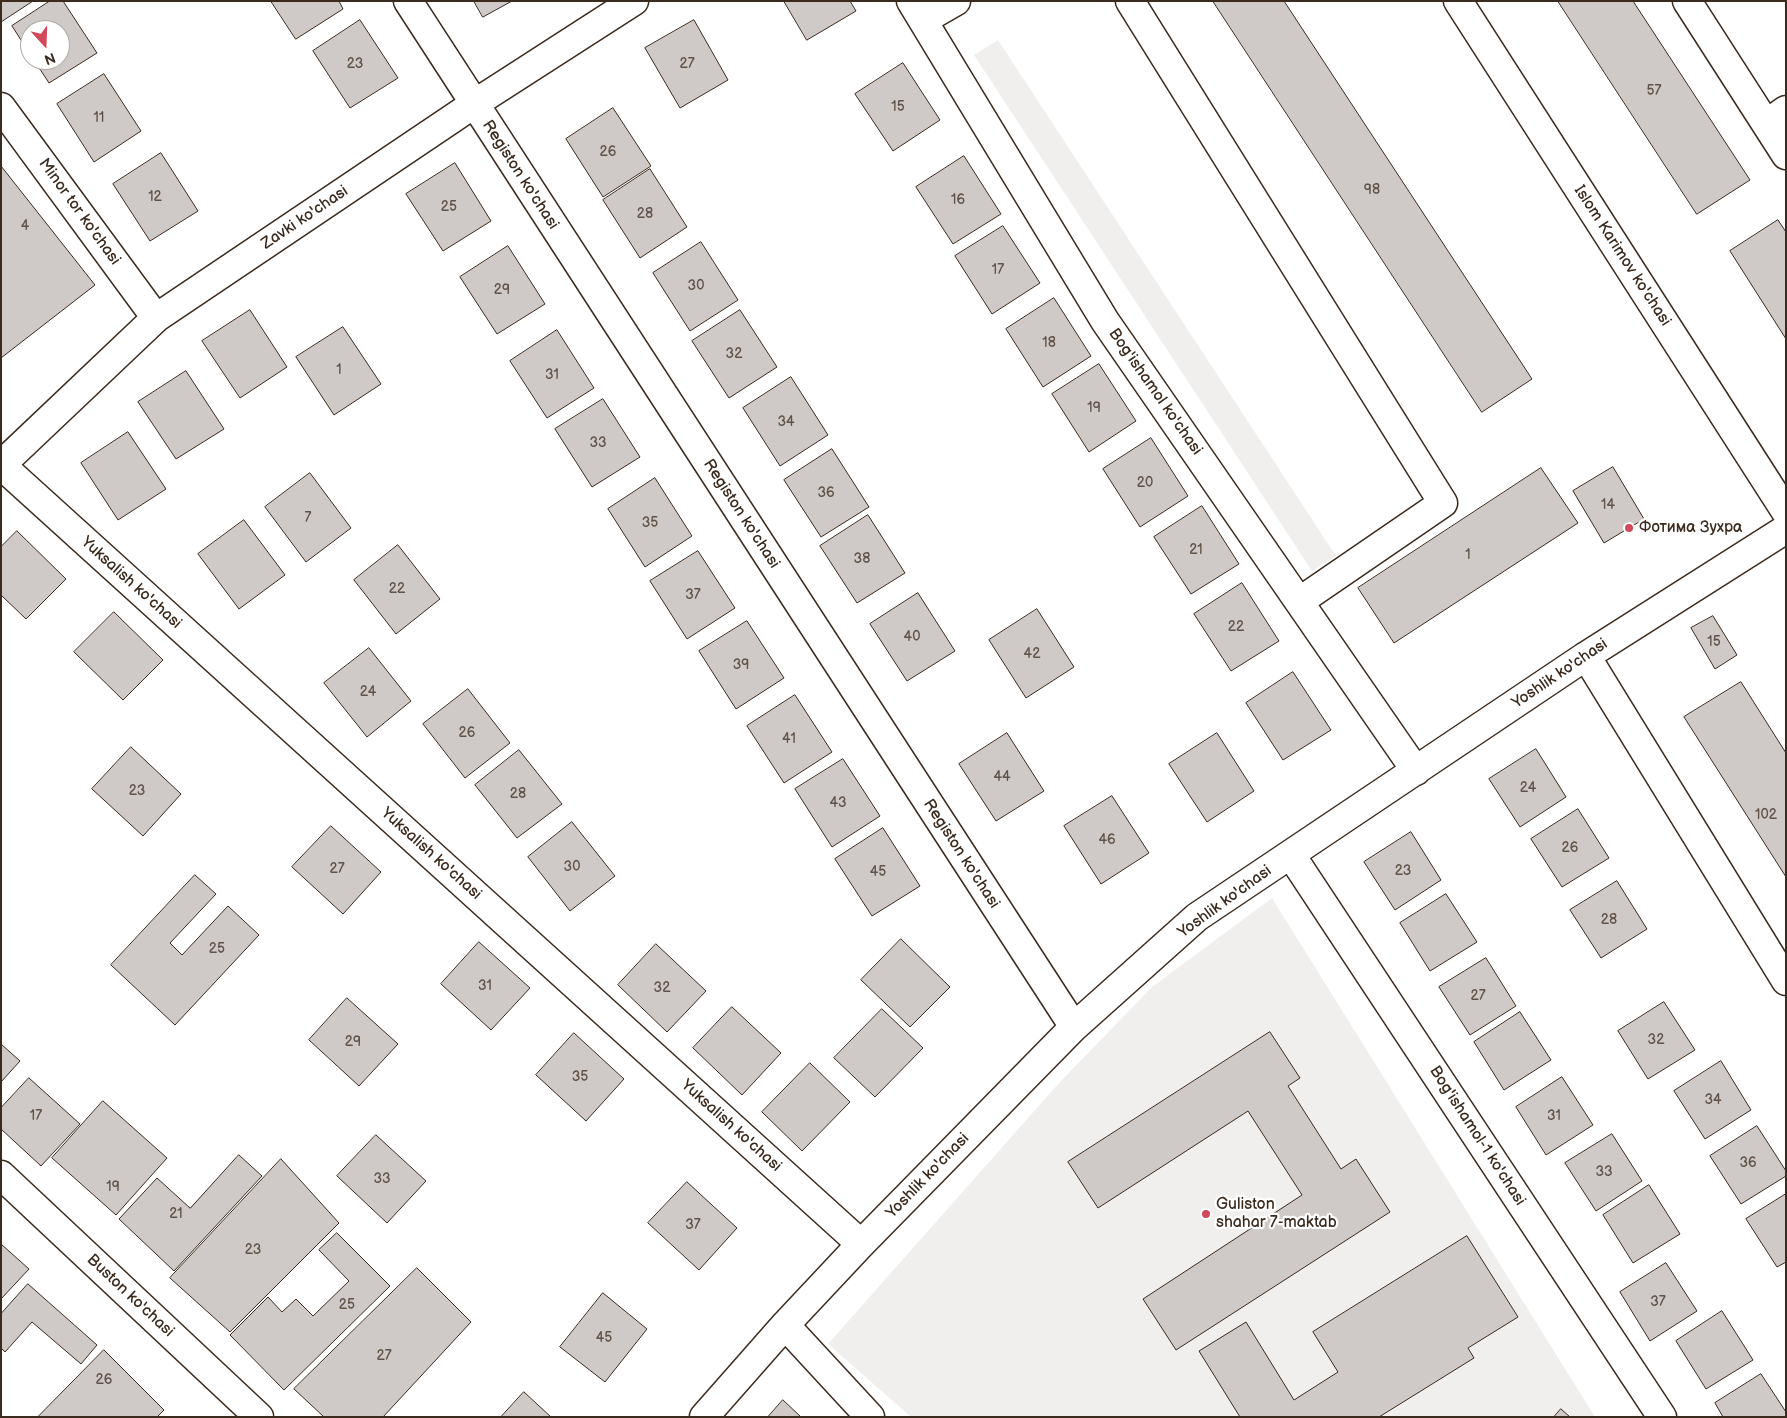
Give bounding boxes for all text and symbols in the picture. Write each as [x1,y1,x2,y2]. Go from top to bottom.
north arrow [20,20,70,70]
text: N [42,49,58,68]
house number: 23 [347,56,363,72]
house number: 27 [679,56,695,72]
house number: 57 [1647,83,1661,99]
house number: 15 [891,99,905,115]
house number: 11 [94,110,104,126]
street label: Registon ko'chasi [478,117,562,233]
house number: 26 [600,144,616,160]
street label: Minor tor ko'chasi [34,155,124,269]
street label: Zavki ko'chasi [258,182,352,254]
house number: 98 [1364,182,1380,198]
street label: Islom Karimov ko'chasi [1569,182,1675,330]
house number: 12 [148,189,162,205]
house number: 16 [951,192,965,208]
house number: 25 [441,199,457,215]
house number: 28 [637,206,653,222]
house number: 4 [21,218,29,234]
house number: 17 [992,262,1004,278]
house number: 30 [688,278,704,294]
house number: 29 [494,282,510,298]
street label: Bog'ishamol ko'chasi [1104,325,1206,459]
house number: 18 [1042,335,1056,351]
house number: 32 [726,346,742,362]
house number: 1 [336,362,342,378]
house number: 31 [545,367,559,383]
house number: 19 [1087,400,1101,416]
house number: 34 [777,414,795,430]
house number: 33 [589,435,607,451]
street label: Registon ko'chasi [699,456,783,572]
house number: 20 [1137,475,1153,491]
house number: 36 [817,485,835,501]
house number: 14 [1601,497,1615,513]
house number: 7 [305,510,311,526]
house number: 35 [642,515,658,531]
place label: Фотима Зухра [1639,518,1743,538]
marker: Фотима Зухра [1623,522,1635,534]
street label: Yuksalish ko'chasi [77,533,185,633]
house number: 21 [1189,542,1203,558]
house number: 1 [1465,547,1471,563]
house number: 38 [854,551,870,567]
house number: 22 [389,581,405,597]
house number: 37 [685,587,701,603]
house number: 22 [1228,619,1244,635]
house number: 40 [904,629,920,645]
house number: 15 [1707,634,1721,650]
street label: Yoshlik ko'chasi [1509,635,1611,713]
house number: 42 [1024,646,1040,662]
house number: 39 [733,657,749,673]
house number: 24 [360,684,376,700]
house number: 26 [459,725,475,741]
house number: 41 [782,731,796,747]
house number: 44 [993,769,1011,785]
house number: 24 [1520,780,1536,796]
house number: 23 [129,783,145,799]
house number: 28 [510,786,526,802]
house number: 43 [829,795,847,811]
street label: Registon ko'chasi [919,796,1003,912]
street label: Yuksalish ko'chasi [377,804,485,904]
house number: 102 [1755,807,1777,823]
house number: 46 [1098,832,1116,848]
house number: 26 [1562,840,1578,856]
house number: 30 [564,859,580,875]
house number: 27 [329,861,345,877]
street label: Yoshlik ko'chasi [1174,862,1276,942]
house number: 23 [1395,863,1411,879]
house number: 45 [870,864,886,880]
house number: 28 [1601,912,1617,928]
house number: 25 [209,941,225,957]
house number: 31 [478,978,492,994]
house number: 32 [654,980,670,996]
house number: 27 [1470,988,1486,1004]
house number: 32 [1648,1032,1664,1048]
house number: 29 [345,1034,361,1050]
street label: Bog'ishamol-1 ko'chasi [1425,1063,1529,1209]
house number: 35 [572,1069,588,1085]
street label: Yuksalish ko'chasi [677,1076,785,1176]
house number: 34 [1704,1092,1722,1108]
house number: 17 [30,1108,42,1124]
house number: 31 [1547,1108,1561,1124]
street label: Yoshlik ko'chasi [882,1129,974,1223]
house number: 36 [1739,1155,1757,1171]
house number: 33 [1595,1164,1613,1180]
house number: 33 [373,1171,391,1187]
house number: 19 [106,1179,120,1195]
place label: Guliston shahar 7-maktab [1216,1195,1337,1233]
house number: 21 [169,1206,183,1222]
marker: Guliston shahar 7-maktab [1200,1208,1212,1220]
house number: 37 [685,1217,701,1233]
house number: 23 [245,1242,261,1258]
street label: Buston ko'chasi [82,1251,178,1341]
house number: 37 [1650,1294,1666,1310]
house number: 25 [339,1297,355,1313]
house number: 45 [596,1330,612,1346]
house number: 27 [376,1348,392,1364]
house number: 26 [96,1372,112,1388]

